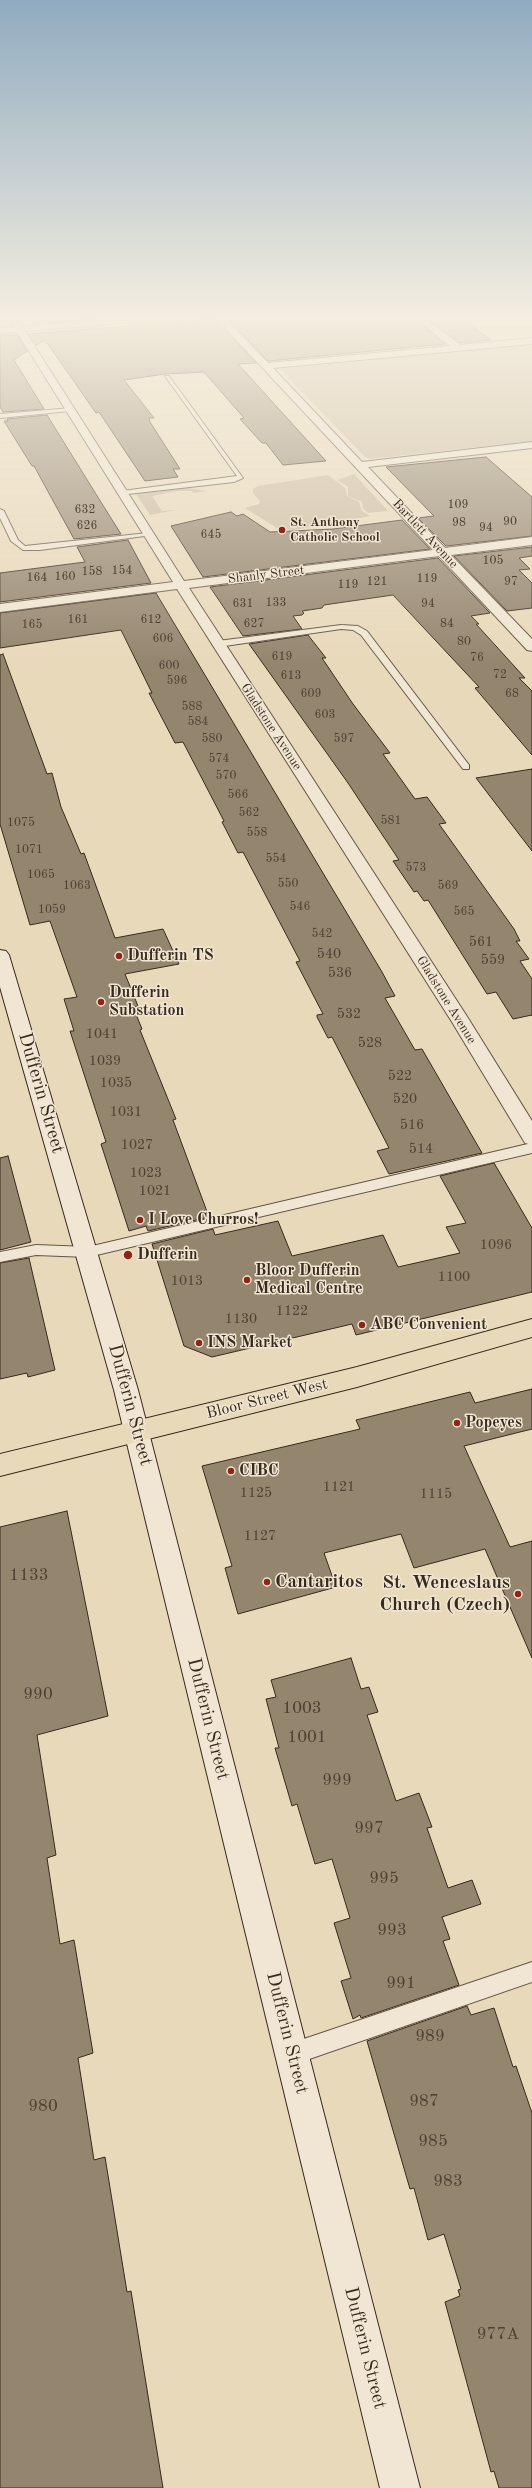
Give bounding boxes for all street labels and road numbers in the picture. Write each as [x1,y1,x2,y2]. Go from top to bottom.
street label: Bartlett Avenue [389,496,461,572]
street label: Shanly Street [227,563,305,587]
street label: Gladstone Avenue [237,681,305,773]
street label: Gladstone Avenue [413,953,479,1047]
street label: Dufferin Street [13,1030,69,1156]
street label: Dufferin Street [103,1342,157,1468]
street label: Bloor Street West [204,1375,330,1423]
street label: Dufferin Street [182,1656,234,1782]
street label: Dufferin Street [261,1970,313,2096]
street label: Dufferin Street [339,2285,391,2411]

